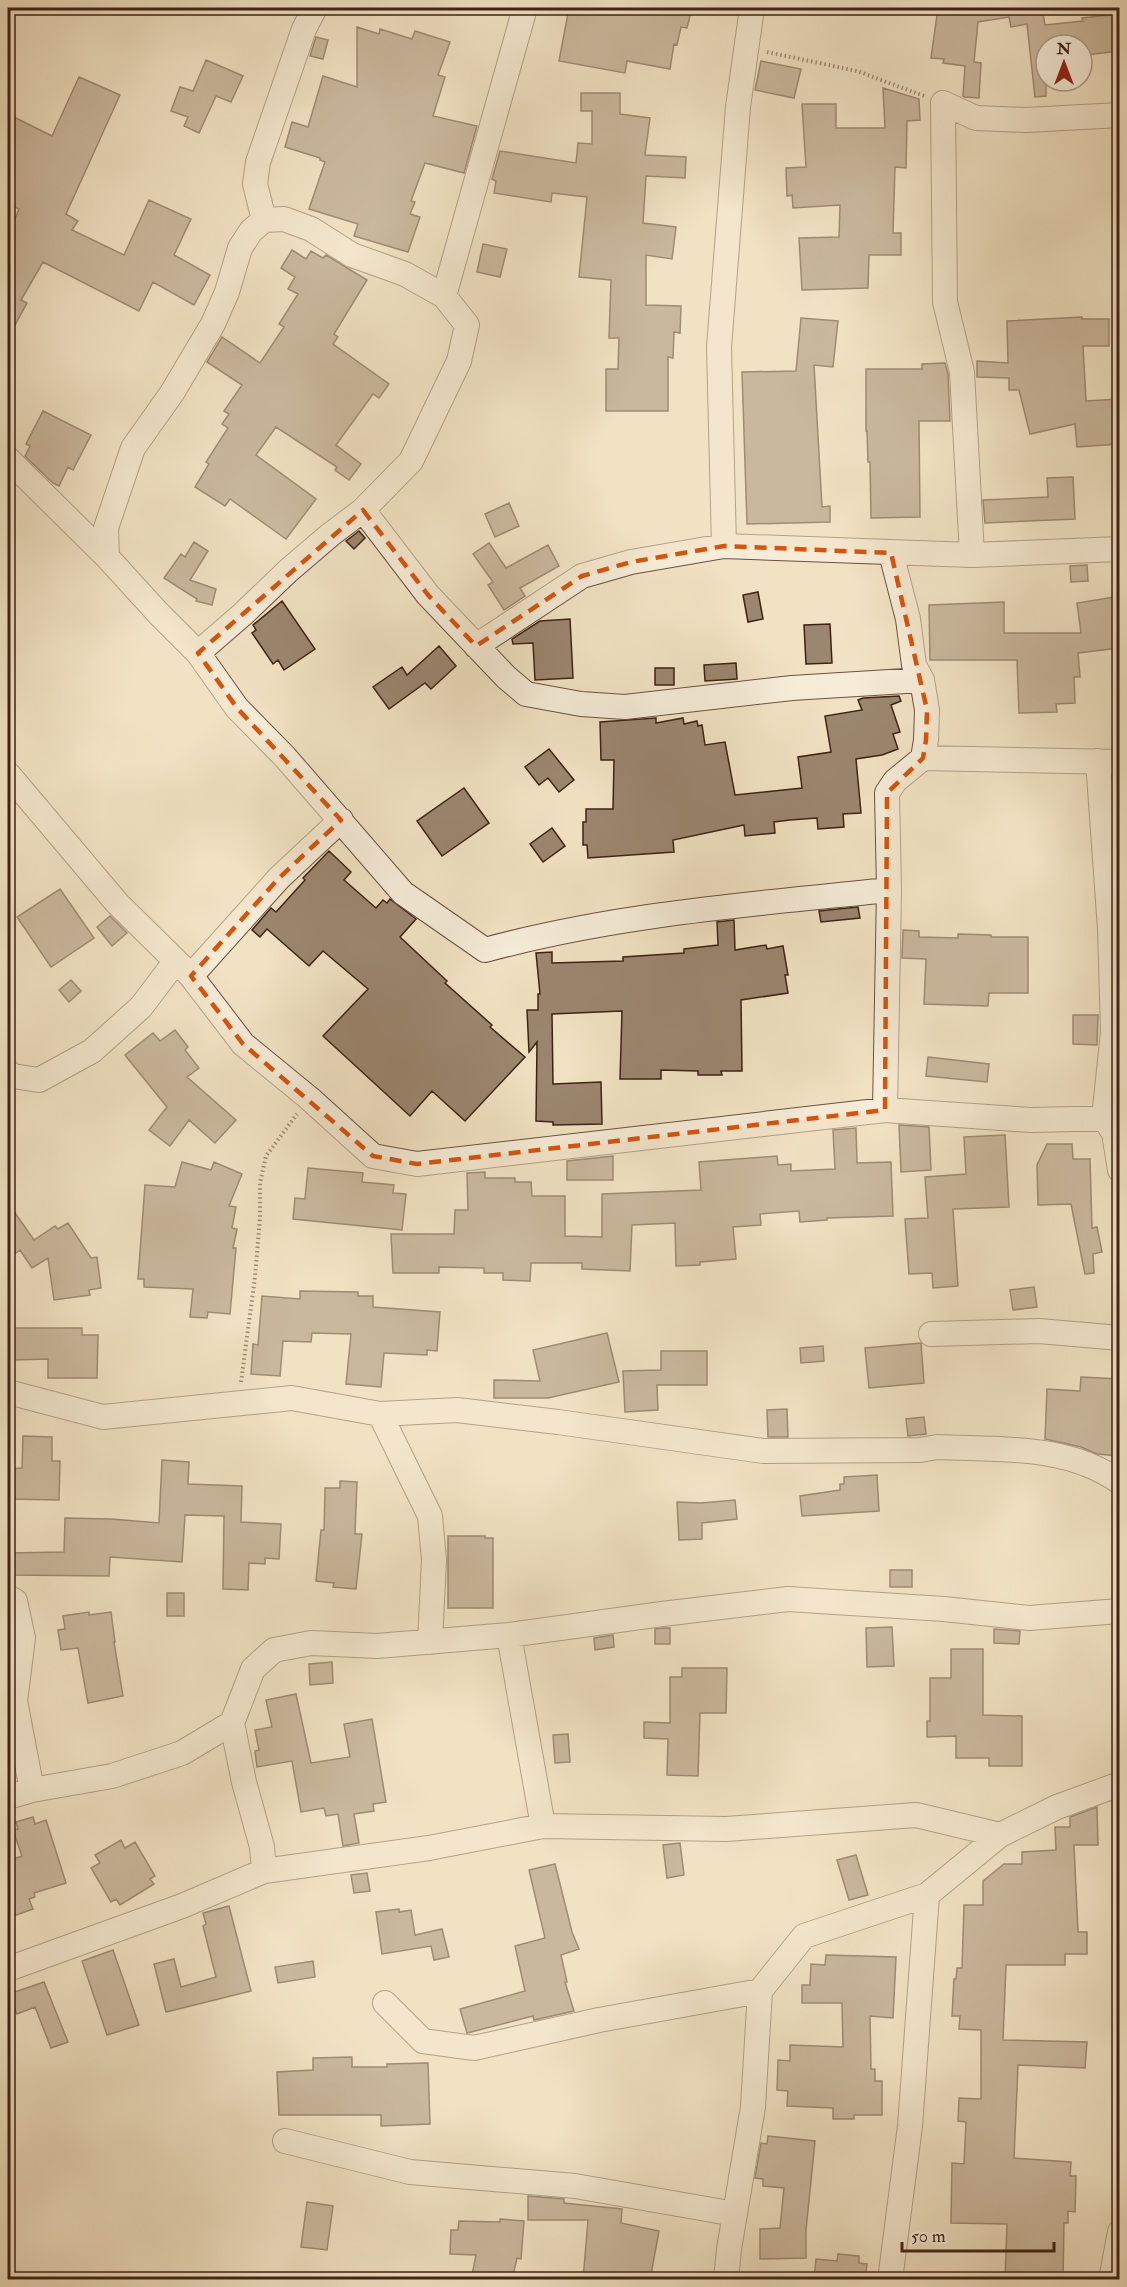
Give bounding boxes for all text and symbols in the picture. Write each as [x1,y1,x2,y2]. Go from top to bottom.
north arrow [1034,33,1094,93]
text: N [1056,39,1072,59]
scale bar [902,2215,1054,2253]
text: 50 m [911,2225,946,2248]

